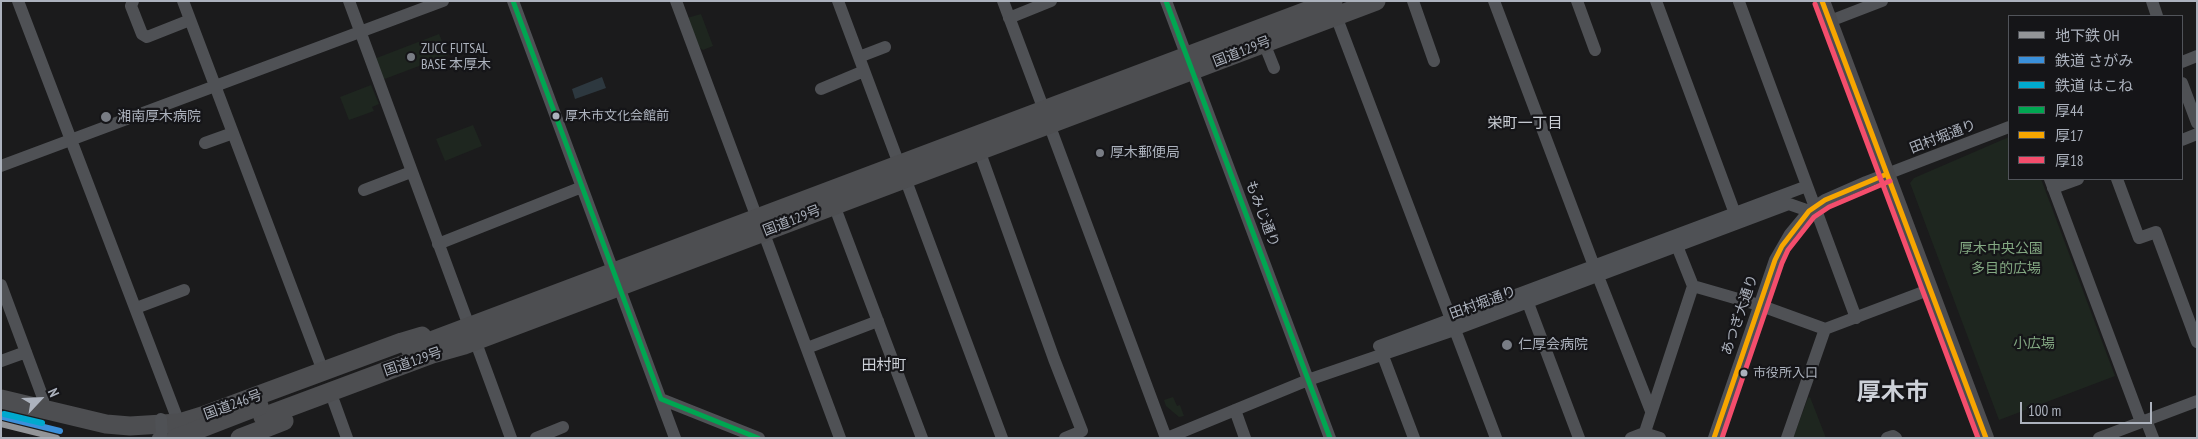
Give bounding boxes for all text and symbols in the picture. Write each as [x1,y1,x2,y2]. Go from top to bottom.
legend [2008,15,2183,180]
text: 地下鉄 OH [2055,26,2119,45]
street label: 国道129号 [1211,33,1273,71]
place label: ZUCC FUTSAL BASE 本厚木 [421,41,491,74]
marker: ZUCC FUTSAL BASE 本厚木 [405,51,417,63]
text: 鉄道 さがみ [2055,51,2133,70]
text: 鉄道 はこね [2055,76,2133,95]
text: 厚44 [2055,101,2084,120]
place label: 厚木市文化会館前 [565,108,669,124]
place label: 湘南厚木病院 [117,109,201,125]
marker: 湘南厚木病院 [99,110,113,124]
marker: 厚木市文化会館前 [551,111,561,121]
district label: 栄町一丁目 [1488,115,1562,133]
street label: 田村堀通り [1907,117,1979,157]
text: 厚17 [2055,126,2084,145]
place label: 厚木郵便局 [1110,145,1180,161]
marker: 厚木郵便局 [1094,147,1106,159]
text: 厚18 [2055,151,2084,170]
street label: もみじ通り [1242,178,1282,250]
street label: 国道129号 [761,202,823,240]
park label: 厚木中央公園 [1959,241,2043,257]
park label: 多目的広場 [1971,261,2041,277]
street label: あつぎ大通り [1718,273,1762,357]
street label: 田村堀通り [1447,283,1519,323]
park label: 小広場 [2013,336,2055,352]
place label: 仁厚会病院 [1518,337,1588,353]
marker: 仁厚会病院 [1500,338,1514,352]
street label: 国道129号 [381,344,445,380]
district label: 田村町 [862,357,906,375]
place label: 市役所入口 [1753,365,1818,381]
marker: 市役所入口 [1739,368,1749,378]
north arrow [15,374,65,424]
district label: 厚木市 [1857,379,1929,407]
text: N [44,385,63,400]
street label: 国道246号 [202,387,264,423]
scale bar [2023,392,2156,424]
text: 100 m [2028,401,2061,420]

